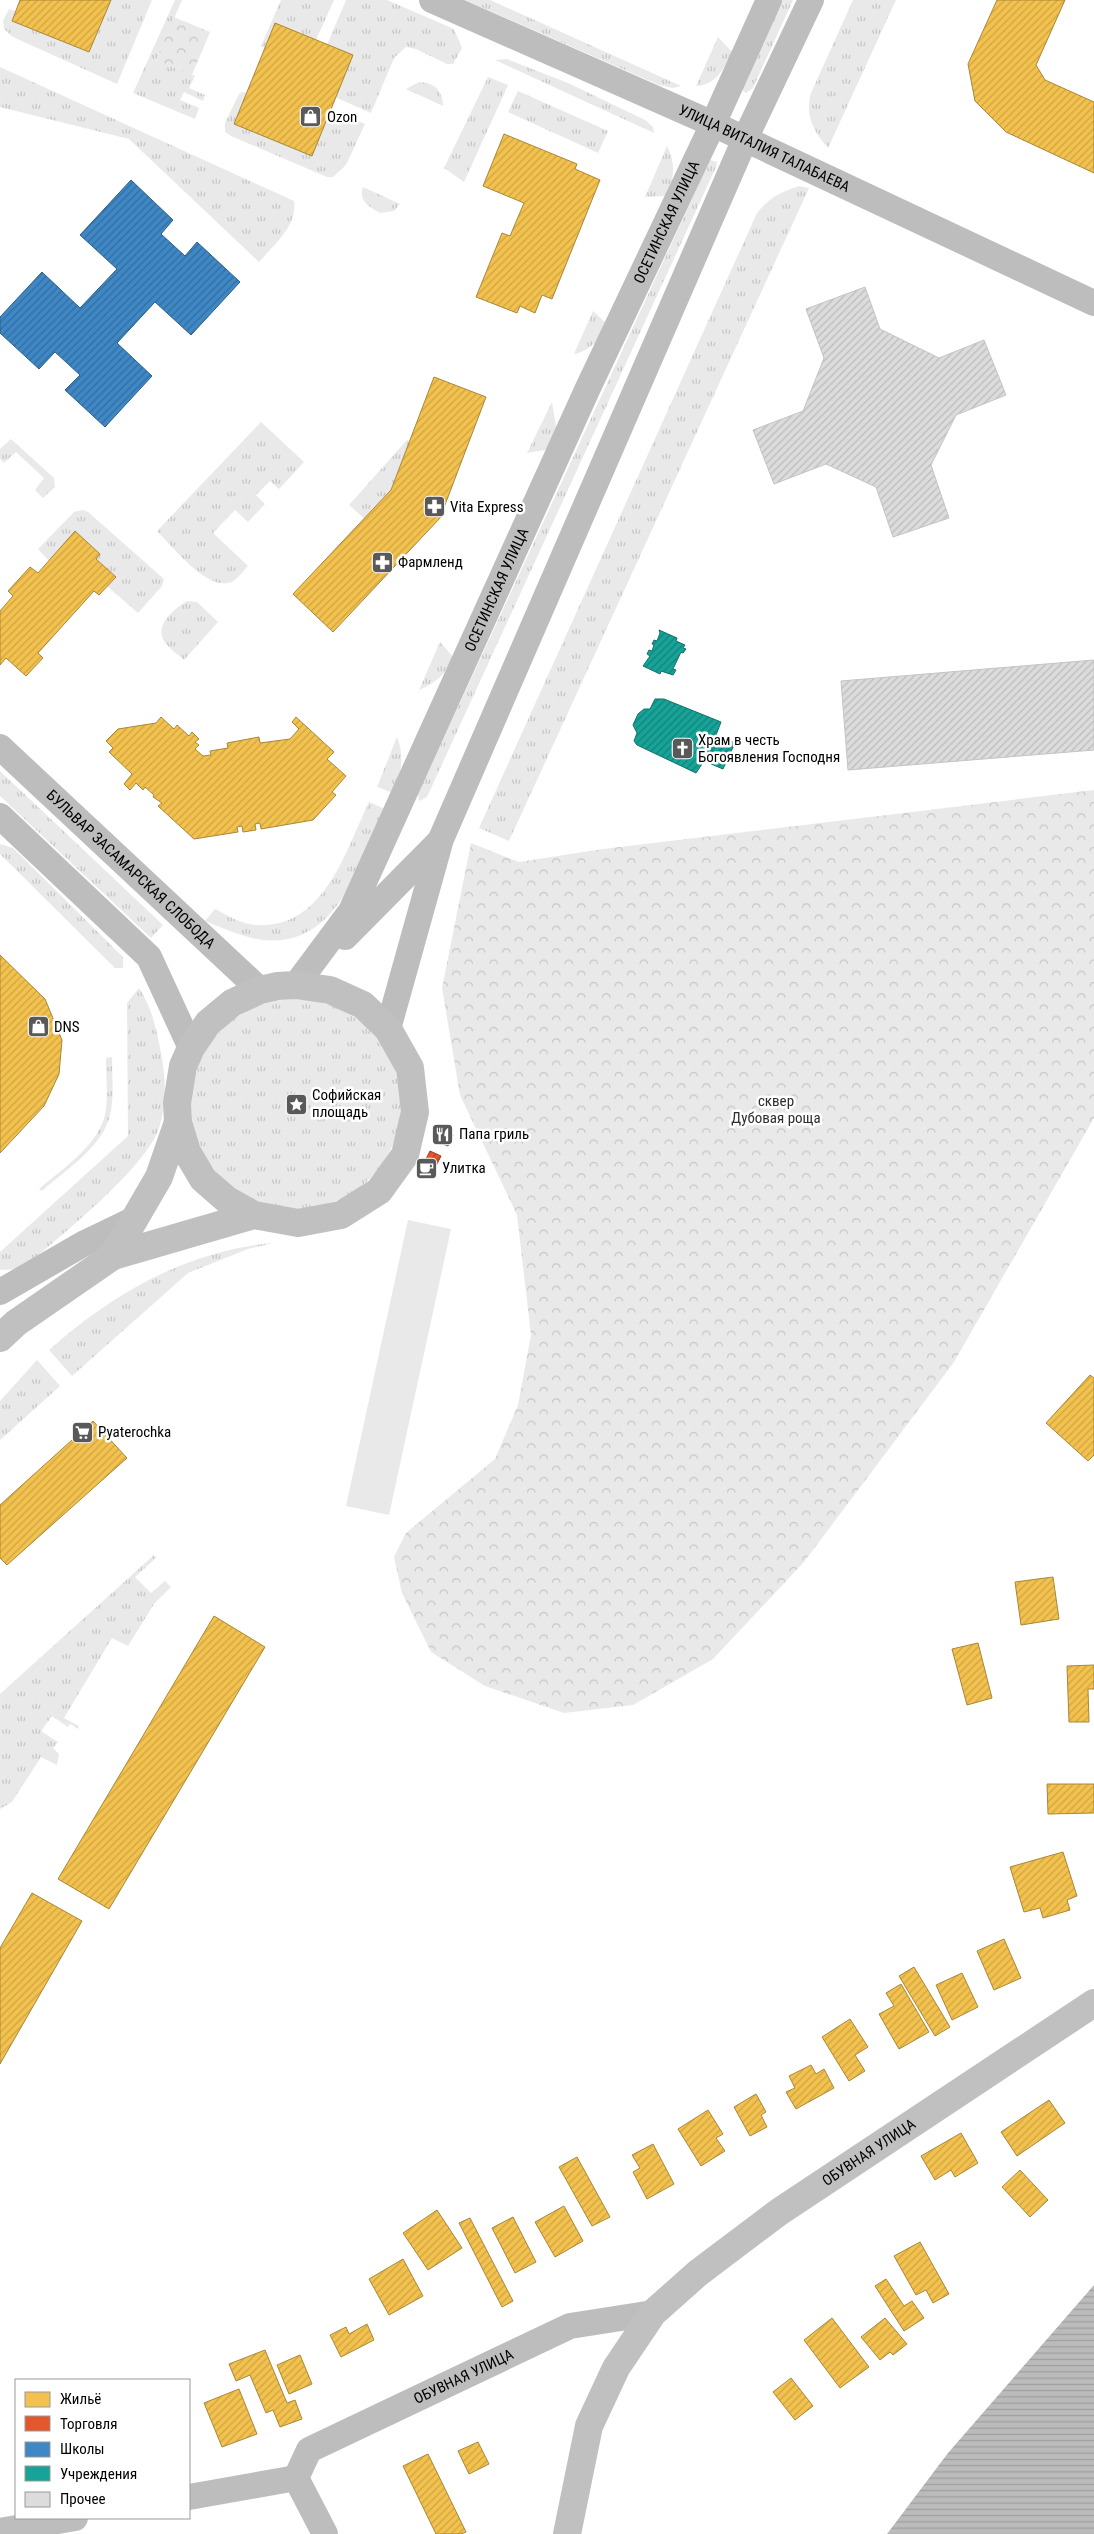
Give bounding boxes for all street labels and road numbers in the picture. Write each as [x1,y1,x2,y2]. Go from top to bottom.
street label: УЛИЦА ВИТАЛИЯ ТАЛАБАЕВА [676,101,853,196]
street label: ОСЕТИНСКАЯ УЛИЦА [630,157,703,286]
street label: ОСЕТИНСКАЯ УЛИЦА [461,525,533,654]
street label: БУЛЬВАР ЗАСАМАРСКАЯ СЛОБОДА [43,786,219,953]
street label: ОБУВНАЯ УЛИЦА [819,2115,919,2190]
street label: ОБУВНАЯ УЛИЦА [411,2345,517,2408]

